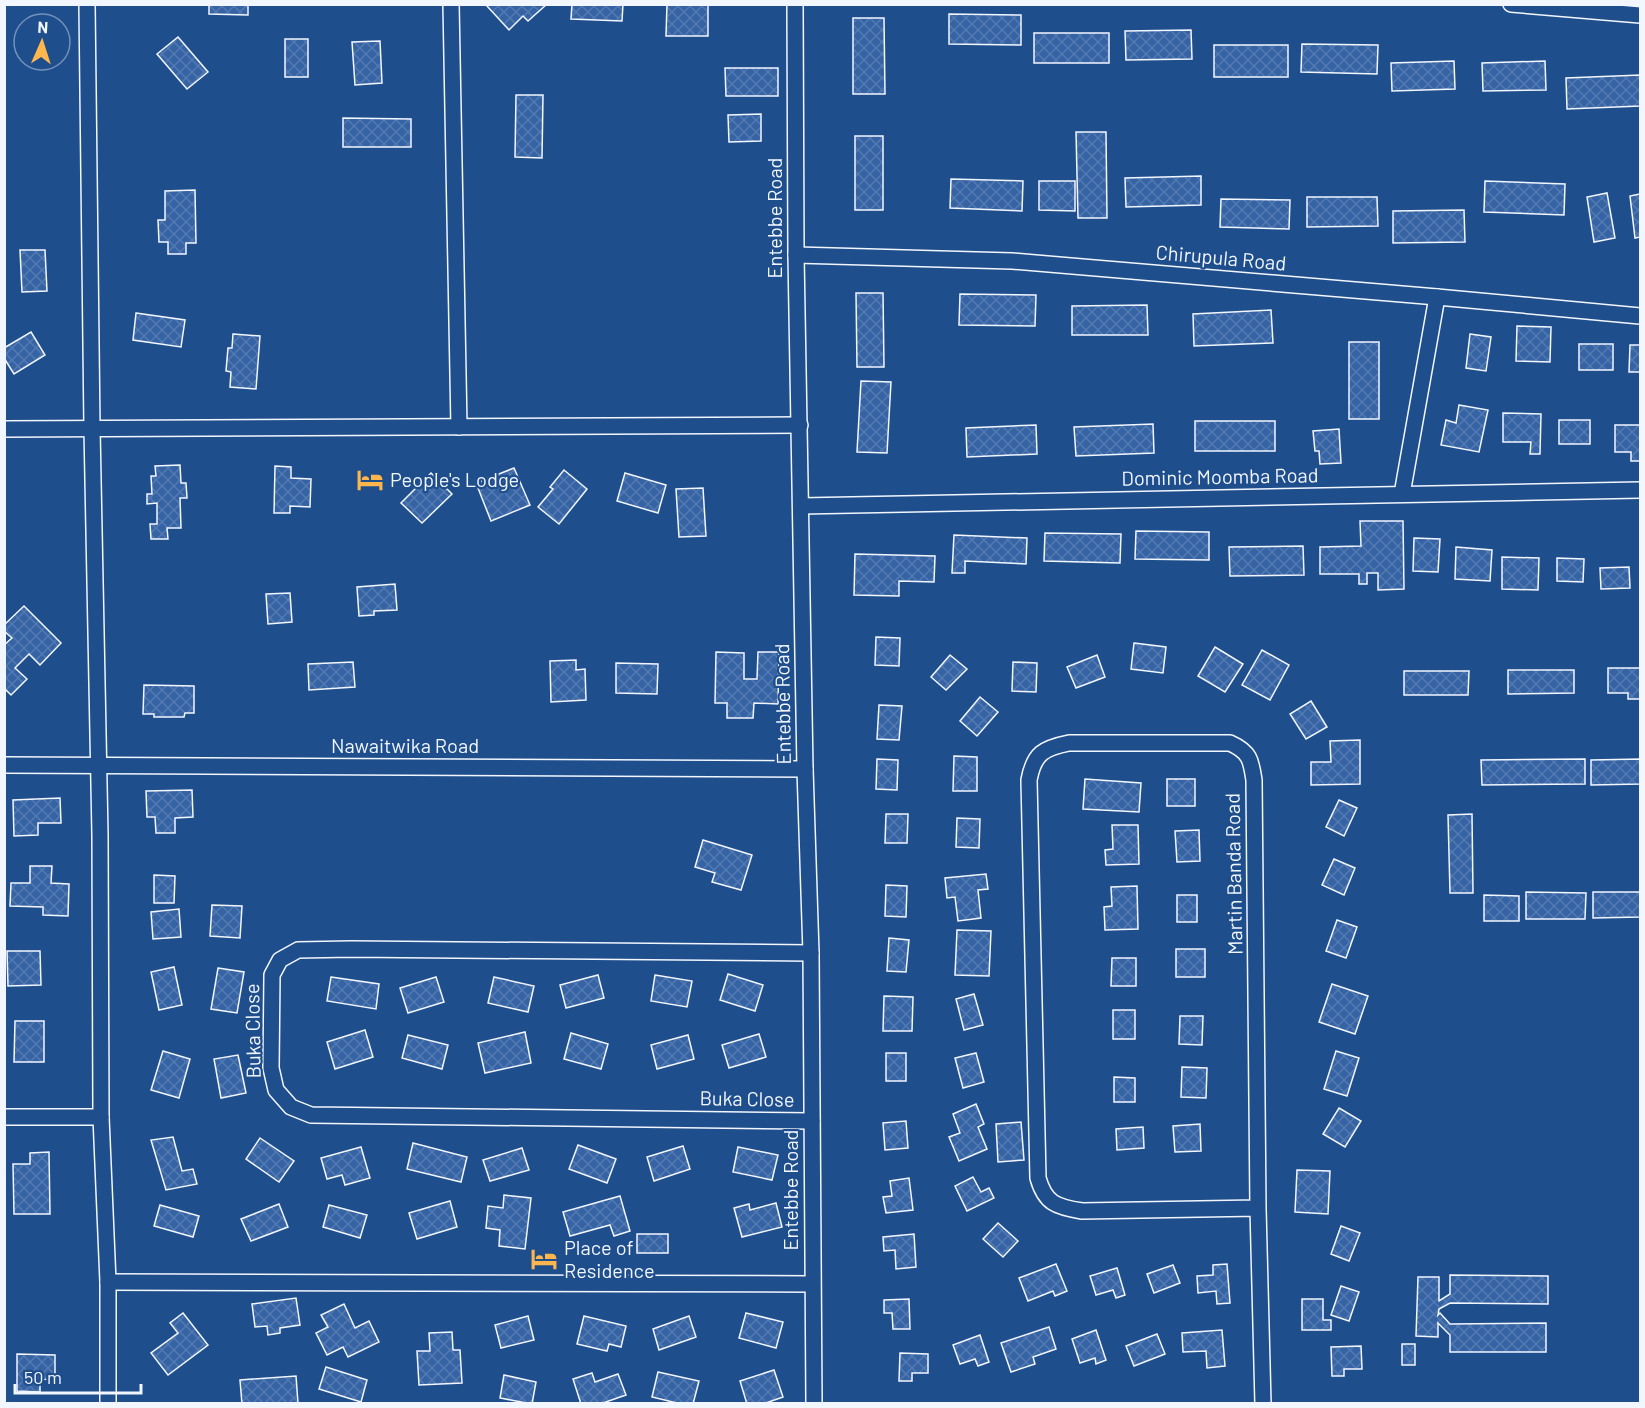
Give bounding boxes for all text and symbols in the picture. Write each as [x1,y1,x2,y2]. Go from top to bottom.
north arrow [12,12,72,72]
text: N [37,17,49,36]
street label: Entebbe Road [762,157,786,279]
street label: Chirupula Road [1155,239,1287,275]
street label: Dominic Moomba Road [1121,462,1319,490]
hotel icon: People's Lodge [355,465,385,495]
place label: People's Lodge [390,467,519,491]
street label: Entebbe Road [769,643,795,765]
street label: Nawaitwika Road [331,733,479,757]
street label: Martin Banda Road [1220,793,1246,955]
street label: Buka Close [239,983,265,1079]
street label: Buka Close [699,1085,795,1111]
street label: Entebbe Road [778,1129,802,1251]
place label: Place of Residence [564,1235,655,1282]
hotel icon: Place of Residence [529,1244,559,1274]
scale bar [15,1357,141,1395]
text: 50 m [24,1366,62,1388]

